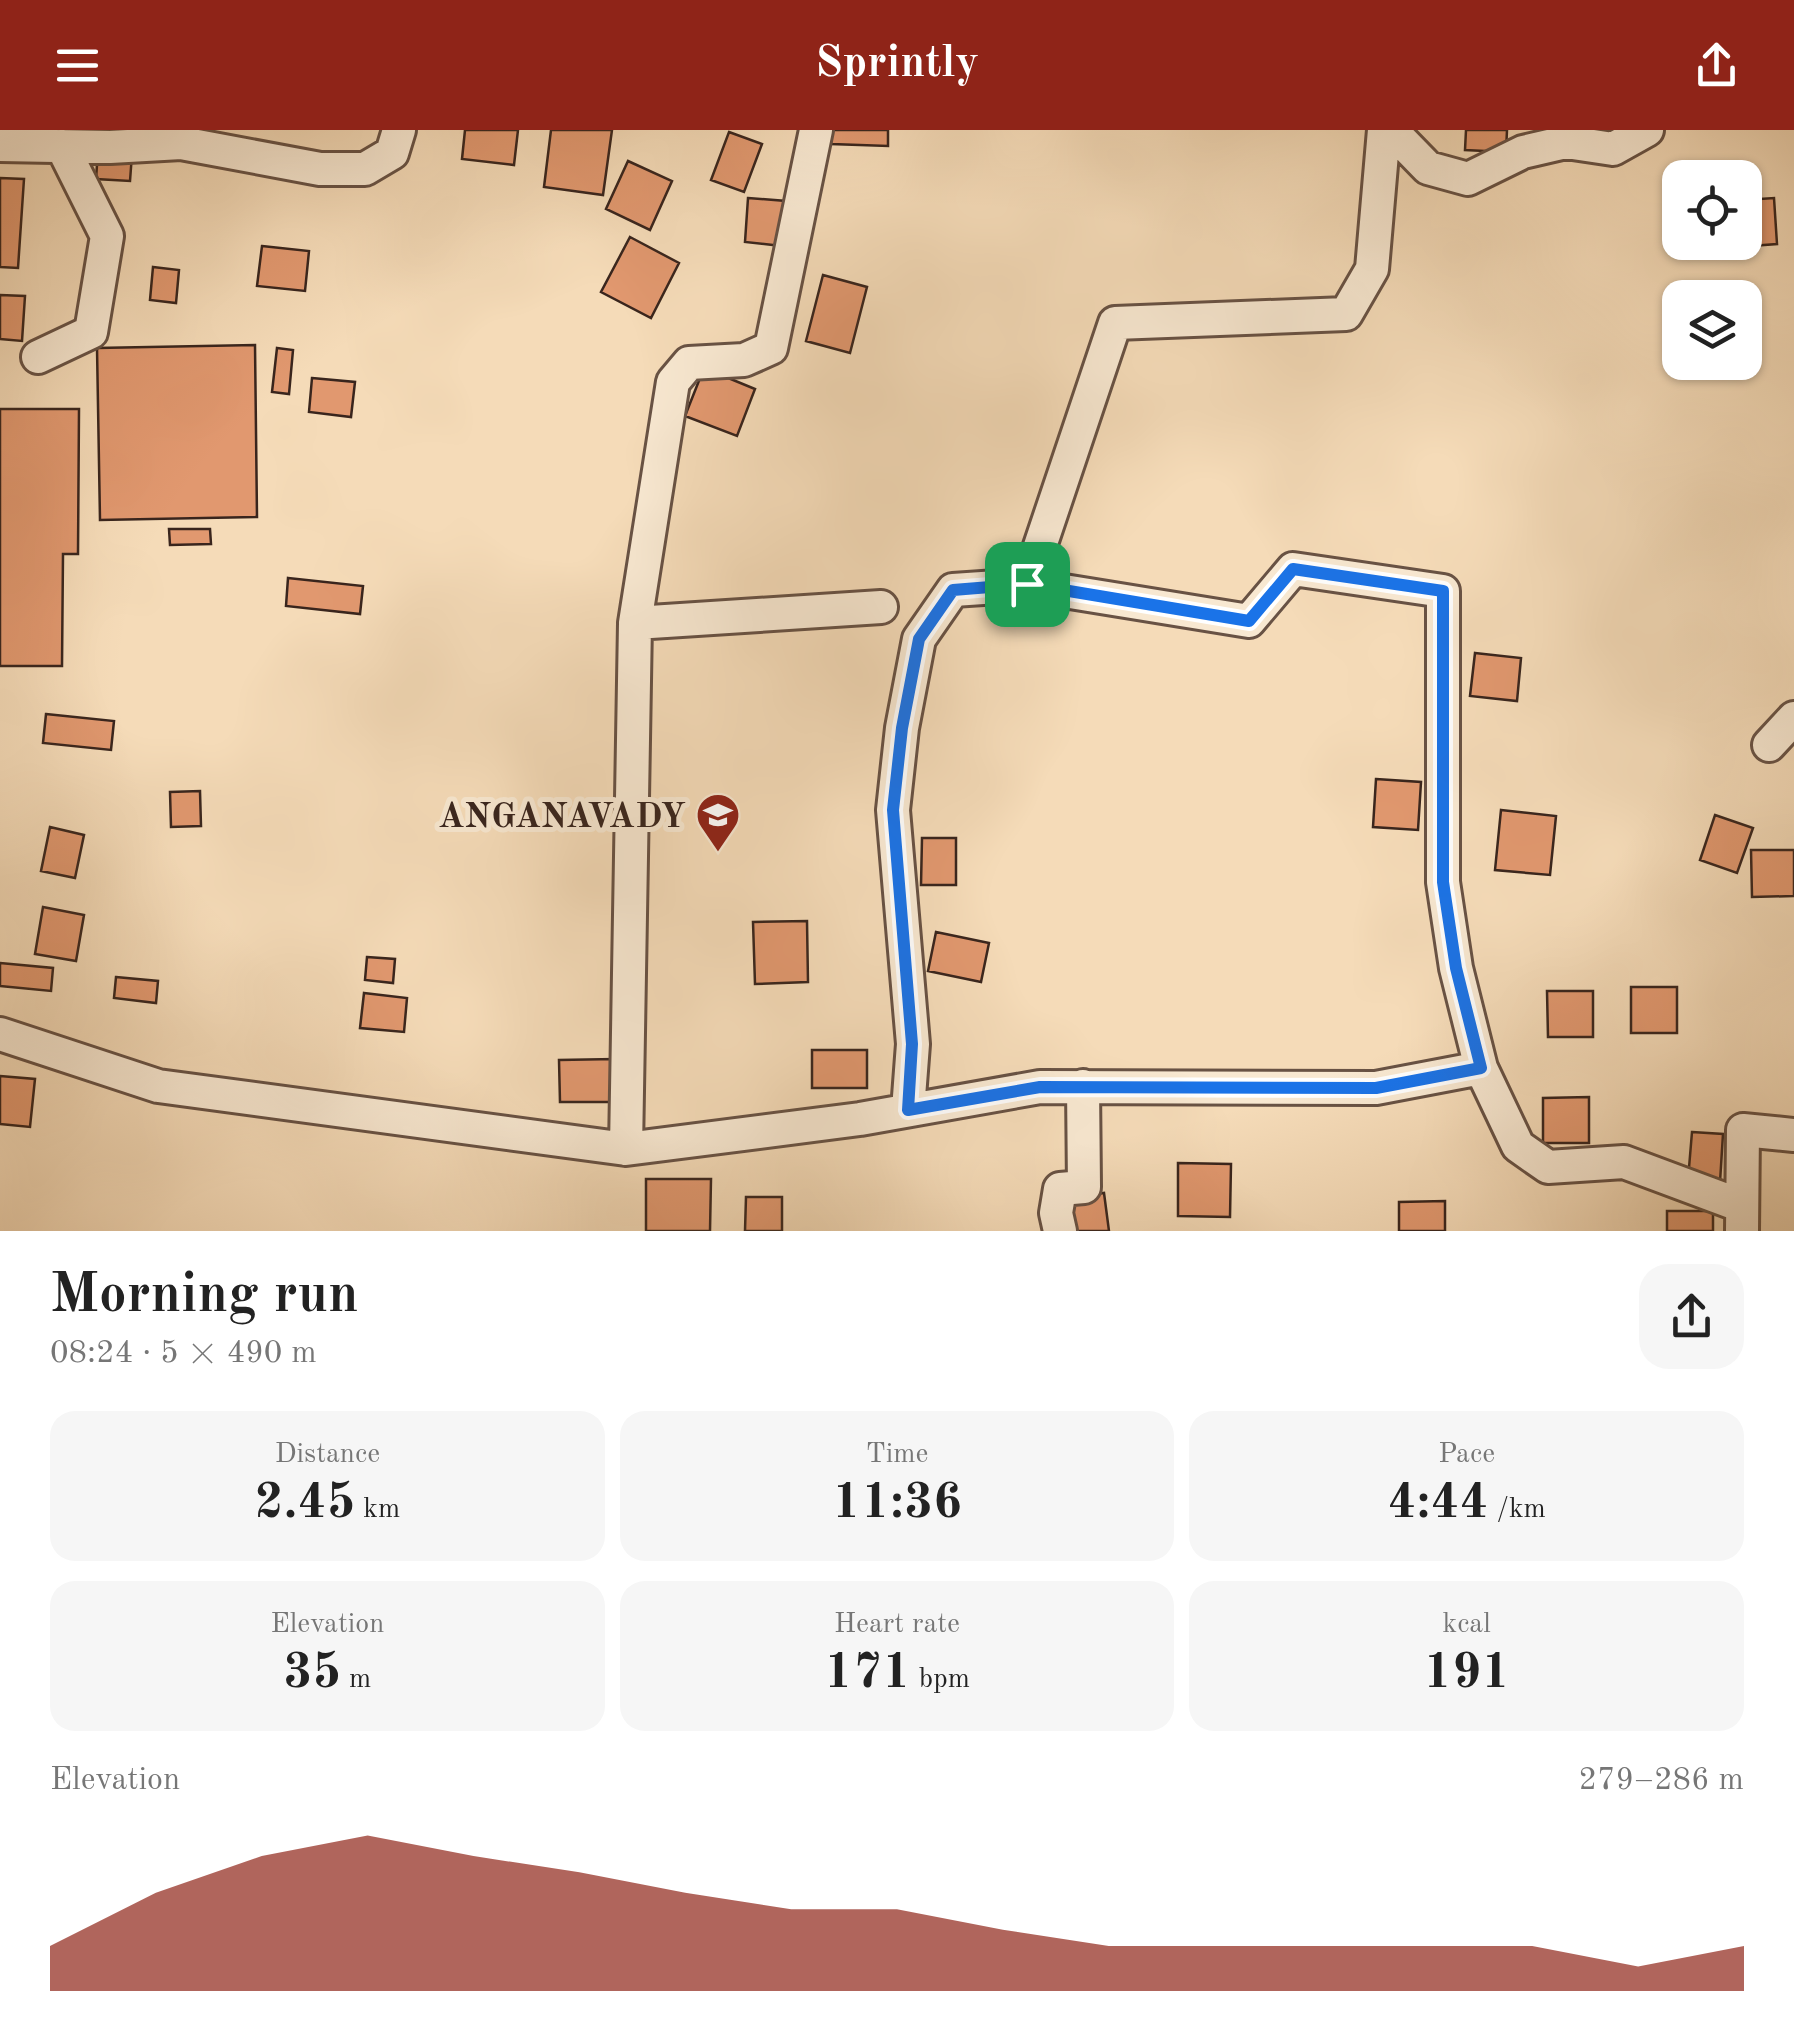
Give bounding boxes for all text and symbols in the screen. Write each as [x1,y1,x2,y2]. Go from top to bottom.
icon: menu [50,38,105,93]
icon: share [1689,38,1744,93]
text: Sprintly [815,42,979,87]
map controls [1662,160,1762,380]
button: locate [1662,160,1762,260]
button: layers [1662,280,1762,380]
pin [985,542,1070,627]
icon: arrive [1000,557,1055,612]
school or university icon: ANGANAVADY [695,792,741,853]
place label: ANGANAVADY [438,800,686,835]
button: share [1639,1264,1744,1369]
text: Morning run [50,1269,359,1324]
text: 08:24 · 5 × 490 m [50,1338,317,1370]
text: Distance [275,1441,380,1469]
text: Time [866,1441,928,1469]
text: Pace [1438,1441,1495,1469]
text: 2.45 [255,1479,356,1529]
text: 11:36 [832,1479,962,1529]
text: 4:44 [1388,1479,1489,1529]
text: km [356,1496,400,1524]
text: /km [1489,1496,1546,1524]
text: Elevation [270,1611,384,1639]
text: Heart rate [834,1611,960,1639]
text: kcal [1443,1611,1491,1639]
text: 35 [283,1649,341,1699]
text: 171 [824,1649,911,1699]
text: 191 [1423,1649,1510,1699]
text: m [341,1666,371,1694]
text: bpm [911,1666,970,1694]
text: Elevation [50,1765,180,1797]
text: 279–286 m [1578,1765,1744,1797]

